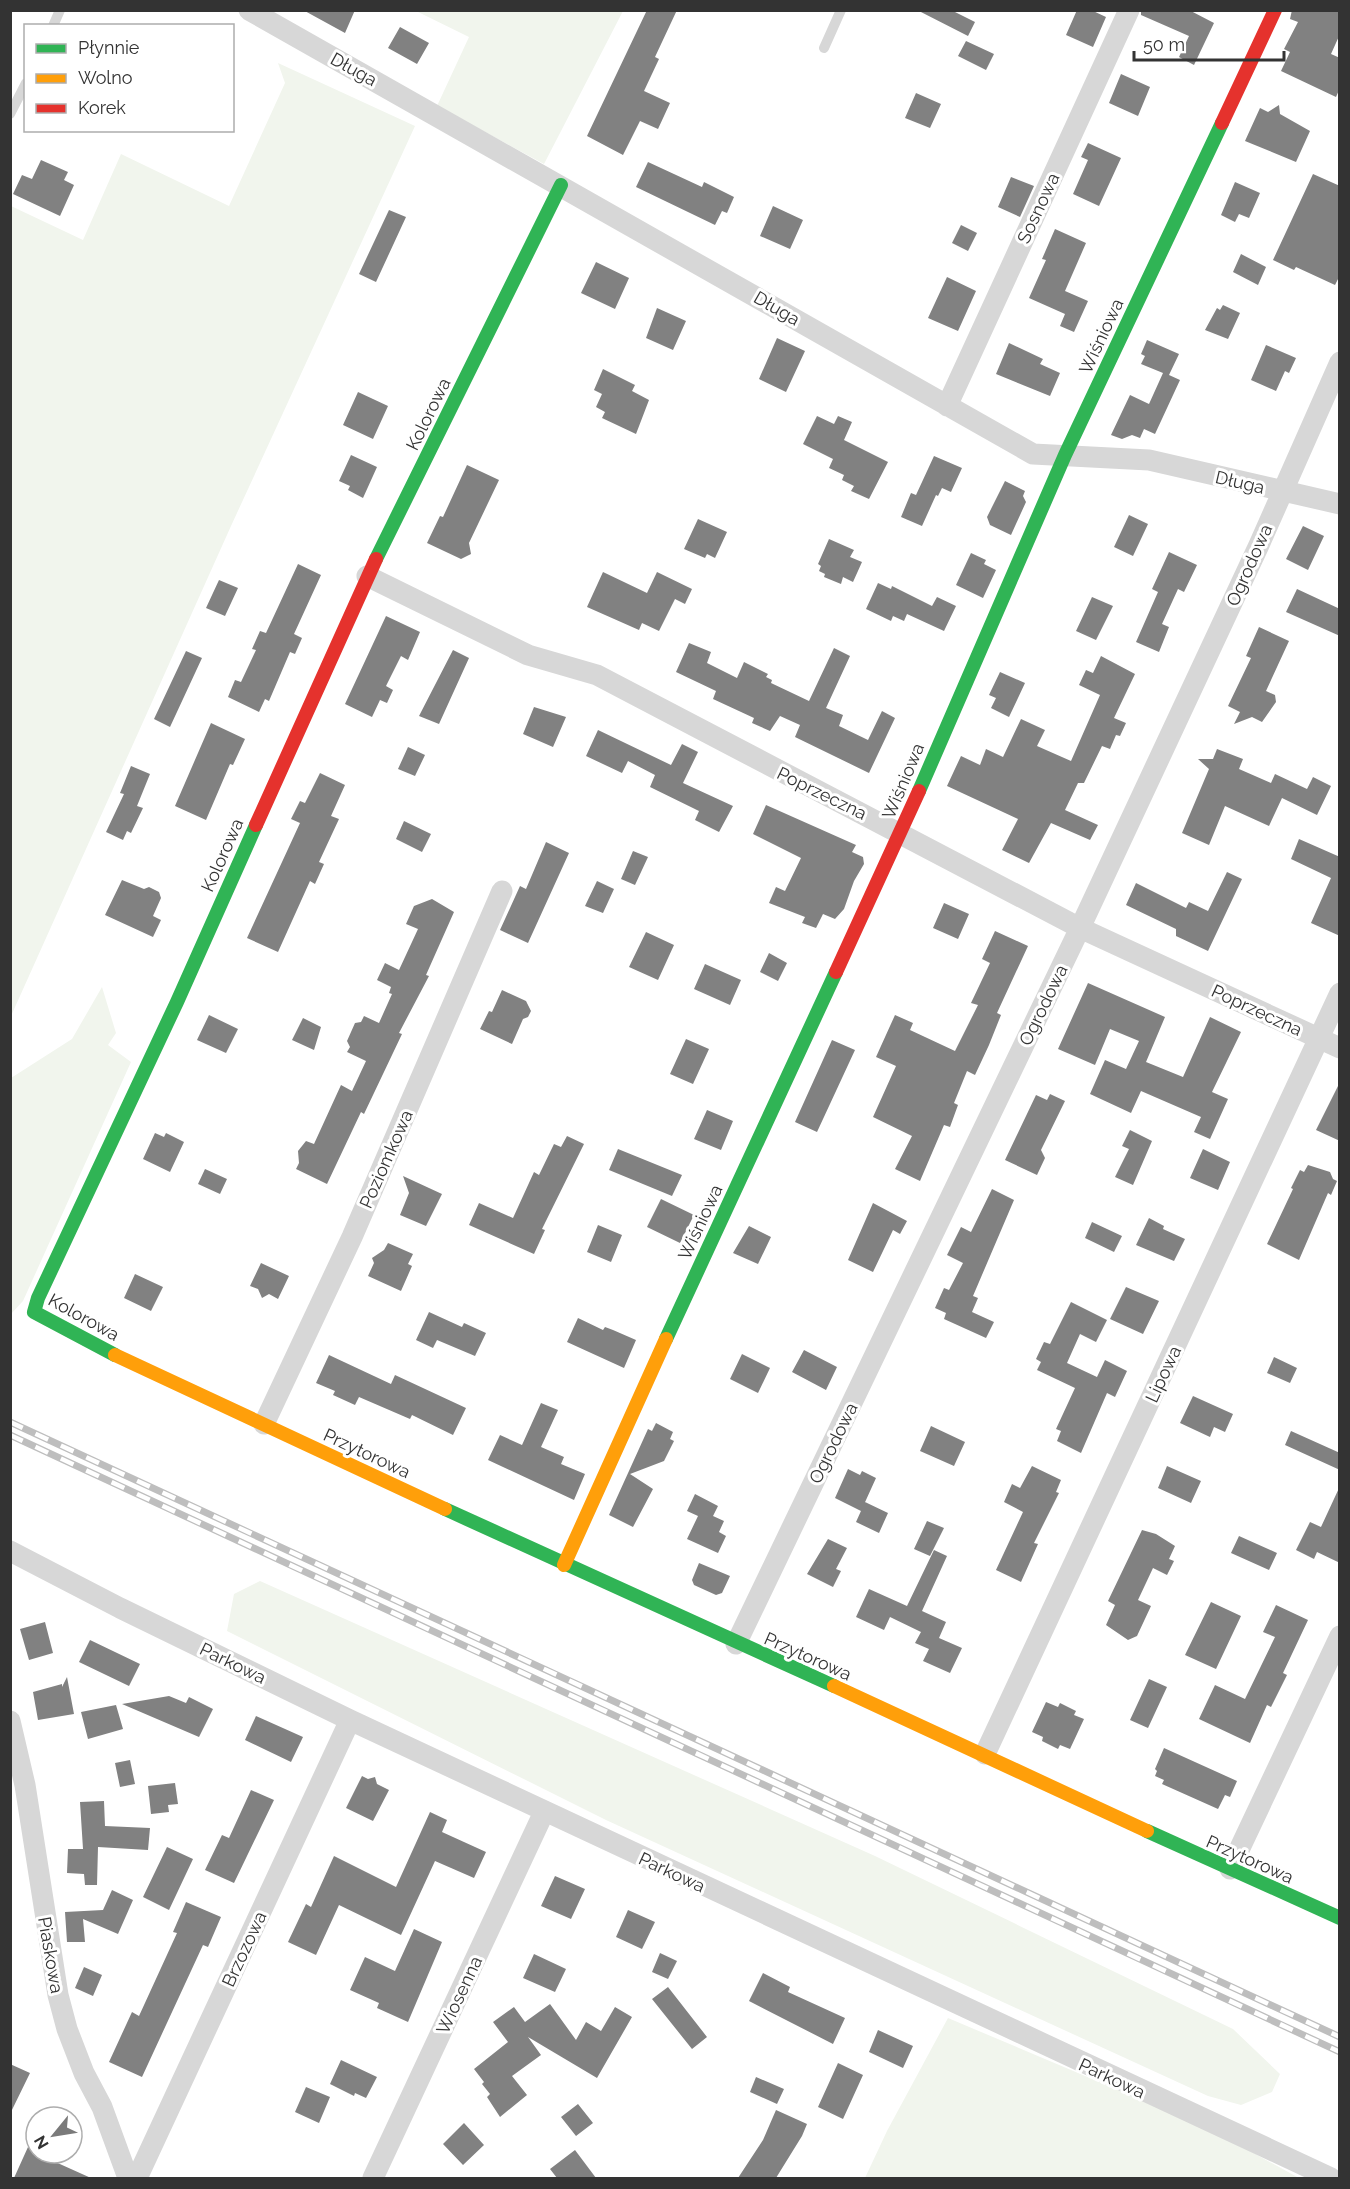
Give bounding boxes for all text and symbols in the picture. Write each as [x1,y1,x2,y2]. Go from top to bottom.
legend [24,24,234,132]
scale bar [1134,24,1284,62]
text: 50 m [1143,34,1185,55]
text: Płynnie [78,37,140,58]
street label: Długa [327,48,381,90]
text: Wolno [78,67,133,88]
text: Korek [78,97,126,118]
street label: Sosnowa [1013,169,1063,247]
street label: Długa [750,286,804,330]
street label: Wiśniowa [1074,295,1128,377]
street label: Kolorowa [401,374,455,454]
street label: Długa [1213,466,1267,498]
street label: Ogrodowa [1222,521,1276,609]
street label: Wiśniowa [878,740,928,822]
street label: Poprzeczna [774,762,870,824]
street label: Kolorowa [197,815,247,895]
street label: Ogrodowa [1014,961,1072,1049]
street label: Poprzeczna [1208,980,1306,1040]
street label: Poziomkowa [355,1107,417,1211]
street label: Wiśniowa [673,1181,727,1263]
street label: Kolorowa [45,1289,123,1345]
street label: Lipowa [1141,1342,1185,1406]
street label: Ogrodowa [804,1399,862,1487]
street label: Przytorowa [320,1424,414,1482]
street label: Przytorowa [761,1627,855,1685]
street label: Parkowa [197,1638,269,1688]
street label: Przytorowa [1203,1830,1297,1888]
street label: Parkowa [635,1848,709,1896]
street label: Brzozowa [217,1908,271,1990]
street label: Piaskowa [34,1915,68,1995]
street label: Wiosenna [432,1953,486,2037]
street label: Parkowa [1075,2054,1149,2102]
north arrow [24,2105,84,2165]
text: N [30,2132,53,2152]

